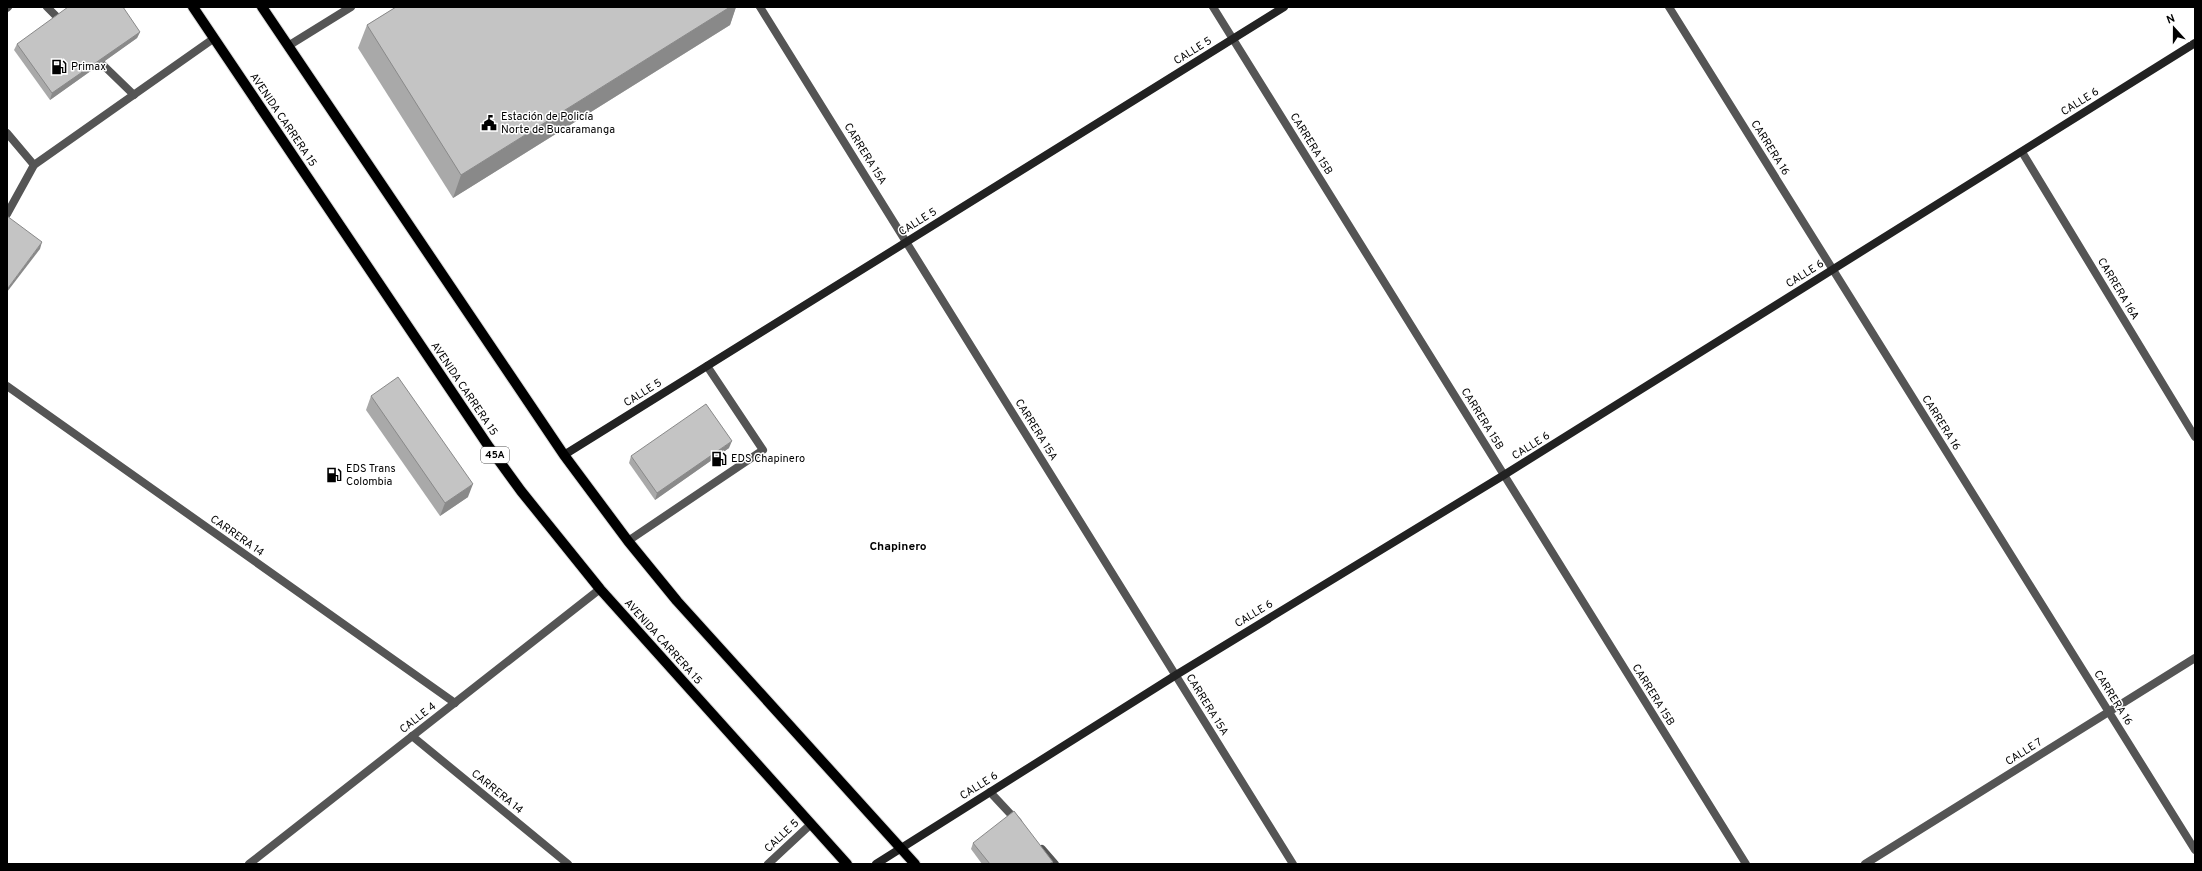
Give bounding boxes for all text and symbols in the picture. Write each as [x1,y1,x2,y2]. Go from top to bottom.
north arrow [2154,8,2194,48]
text: N [2165,12,2177,28]
street label: CALLE 5 [1171,34,1215,68]
fuel station icon: Primax [50,58,68,76]
place label: Primax [71,60,106,74]
street label: AVENIDA CARRERA 15 [246,70,320,170]
street label: CALLE 6 [2058,85,2102,119]
place label: Estación de Policía Norte de Bucaramanga [501,110,615,137]
street label: CARRERA 15B [1286,111,1336,177]
public building icon: Estación de Policía Norte de Bucaramanga [480,114,498,132]
street label: CARRERA 16 [1747,118,1793,178]
street label: CARRERA 15A [840,121,890,187]
street label: CALLE 5 [896,205,940,239]
street label: CARRERA 16A [2094,255,2142,323]
street label: CALLE 6 [1783,257,1827,291]
street label: AVENIDA CARRERA 15 [427,339,501,439]
street label: CALLE 5 [621,376,665,410]
street label: CARRERA 15B [1457,386,1507,452]
street label: CARRERA 16 [1918,393,1964,453]
street label: CARRERA 15A [1011,397,1061,463]
street label: CALLE 6 [1509,429,1553,463]
road number: 45A [481,447,509,463]
fuel station icon: EDS Chapinero [710,450,728,468]
place label: EDS Chapinero [731,452,805,466]
place label: EDS Trans Colombia [346,462,396,489]
fuel station icon: EDS Trans Colombia [325,466,343,484]
street label: CARRERA 14 [207,512,267,560]
district label: Chapinero [869,539,927,555]
street label: AVENIDA CARRERA 15 [621,596,705,688]
street label: CALLE 6 [1232,597,1276,631]
street label: CARRERA 15B [1628,662,1678,728]
street label: CARRERA 16 [2090,668,2136,728]
street label: CARRERA 15A [1182,672,1232,738]
street label: CALLE 4 [397,699,439,737]
street label: CALLE 7 [2003,735,2045,769]
street label: CARRERA 14 [468,767,526,817]
street label: CALLE 6 [957,769,1001,803]
street label: CALLE 5 [762,816,802,856]

